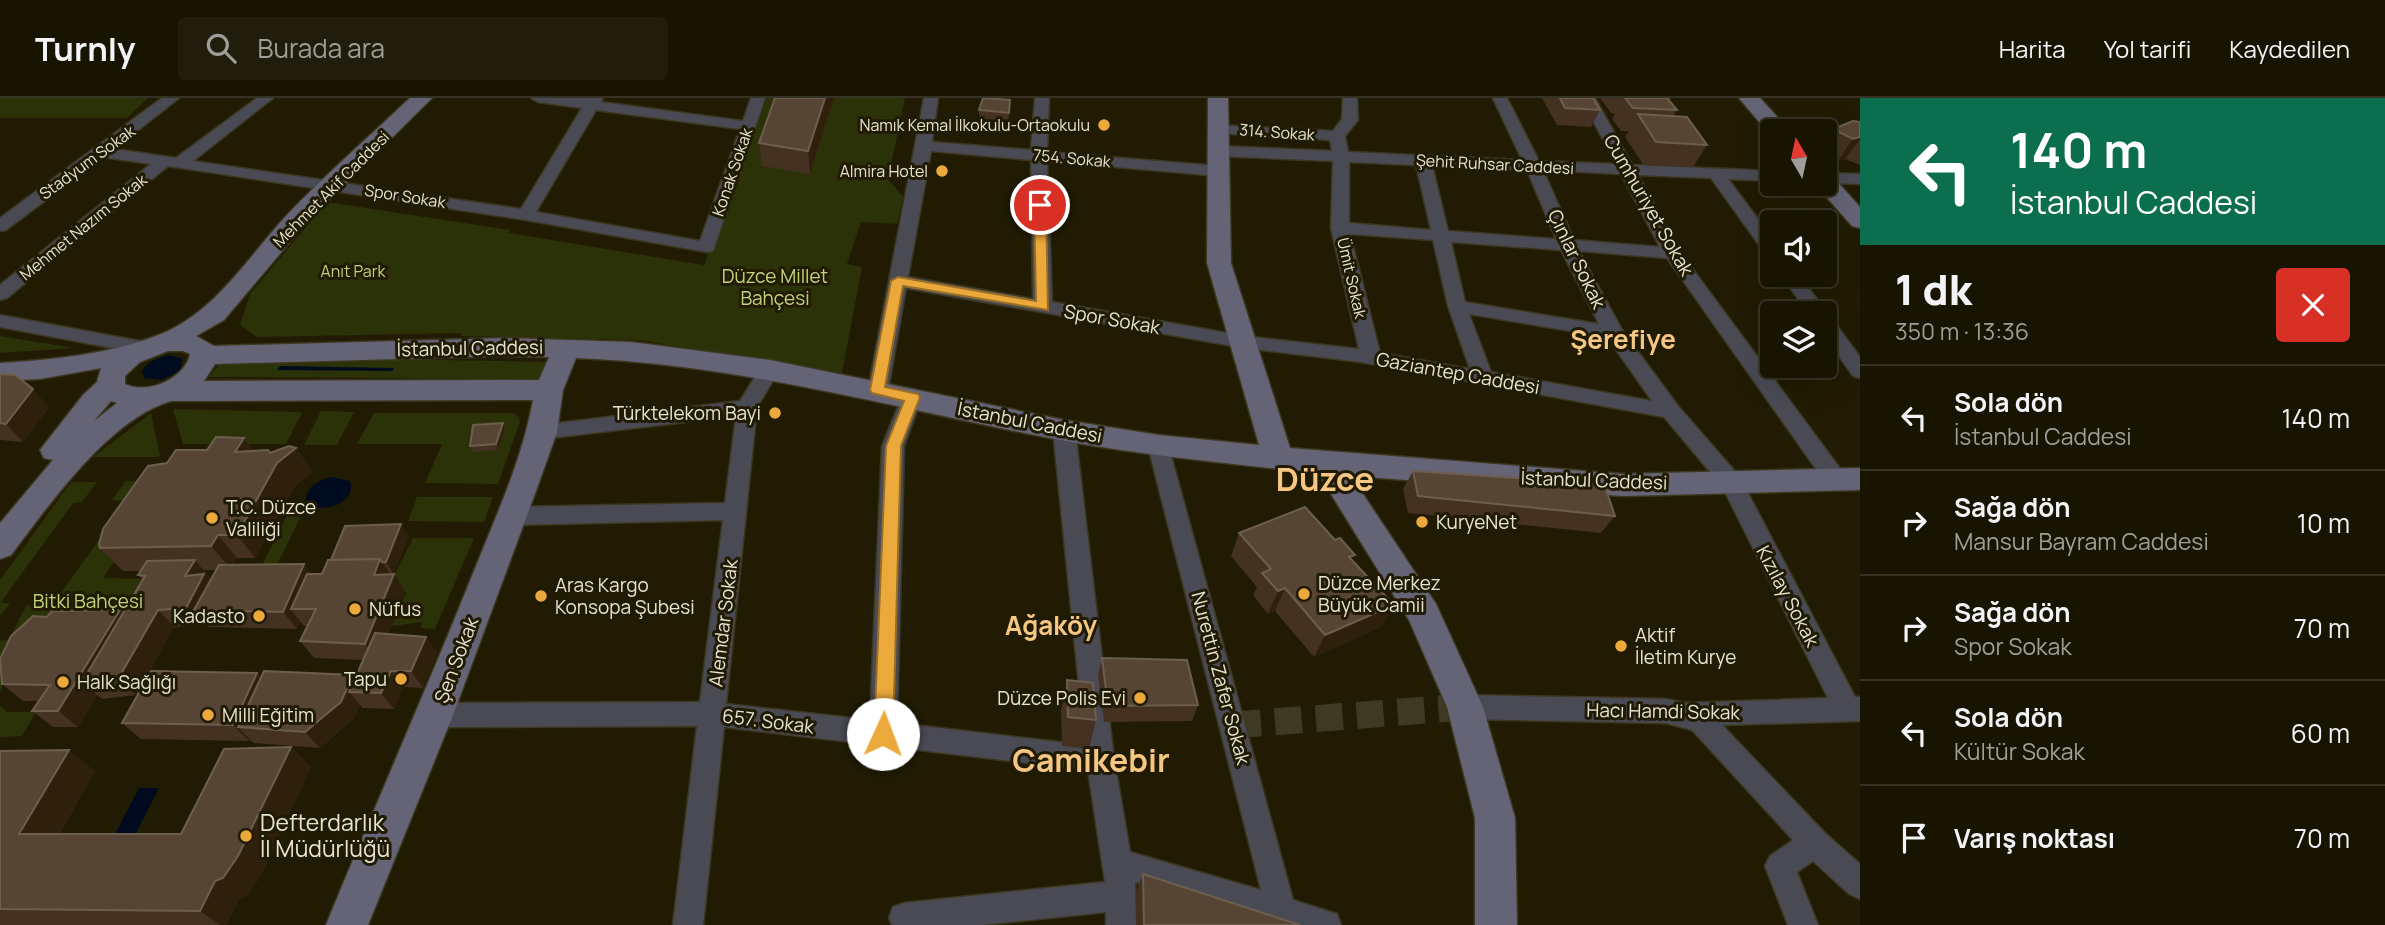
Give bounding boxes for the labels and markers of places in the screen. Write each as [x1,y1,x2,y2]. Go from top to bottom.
place label: Namık Kemal İlkokulu-Ortaokulu [859,114,1090,136]
marker: Namık Kemal İlkokulu-Ortaokulu [1096,117,1112,133]
place label: Almira Hotel [840,160,928,182]
marker: Almira Hotel [934,163,950,179]
pin [1010,175,1070,235]
place label: Türktelekom Bayi [613,400,761,426]
marker: Türktelekom Bayi [767,405,783,421]
place label: T.C. Düzce Valiliği [226,494,316,542]
place label: KuryeNet [1436,509,1517,535]
marker: T.C. Düzce Valiliği [204,510,220,526]
marker: KuryeNet [1414,514,1430,530]
place label: Düzce Merkez Büyük Camii [1318,570,1441,618]
place label: Aras Kargo Konsopa Şubesi [555,572,695,620]
marker: Düzce Merkez Büyük Camii [1296,586,1312,602]
marker: Aras Kargo Konsopa Şubesi [533,588,549,604]
place label: Nüfus [369,596,421,622]
marker: Nüfus [347,601,363,617]
place label: Kadasto [173,603,245,629]
marker: Kadasto [251,608,267,624]
place label: Aktif İletim Kurye [1635,622,1736,670]
marker: Aktif İletim Kurye [1613,638,1629,654]
place label: Tapu [344,666,387,692]
place label: Halk Sağlığı [77,669,176,695]
marker: Tapu [393,671,409,687]
marker: Halk Sağlığı [55,674,71,690]
place label: Düzce Polis Evi [997,685,1126,711]
marker: Düzce Polis Evi [1132,690,1148,706]
place label: Milli Eğitim [222,702,314,728]
marker: Milli Eğitim [200,707,216,723]
place label: Defterdarlık İl Müdürlüğü [260,806,390,864]
marker: Defterdarlık İl Müdürlüğü [238,828,254,844]

